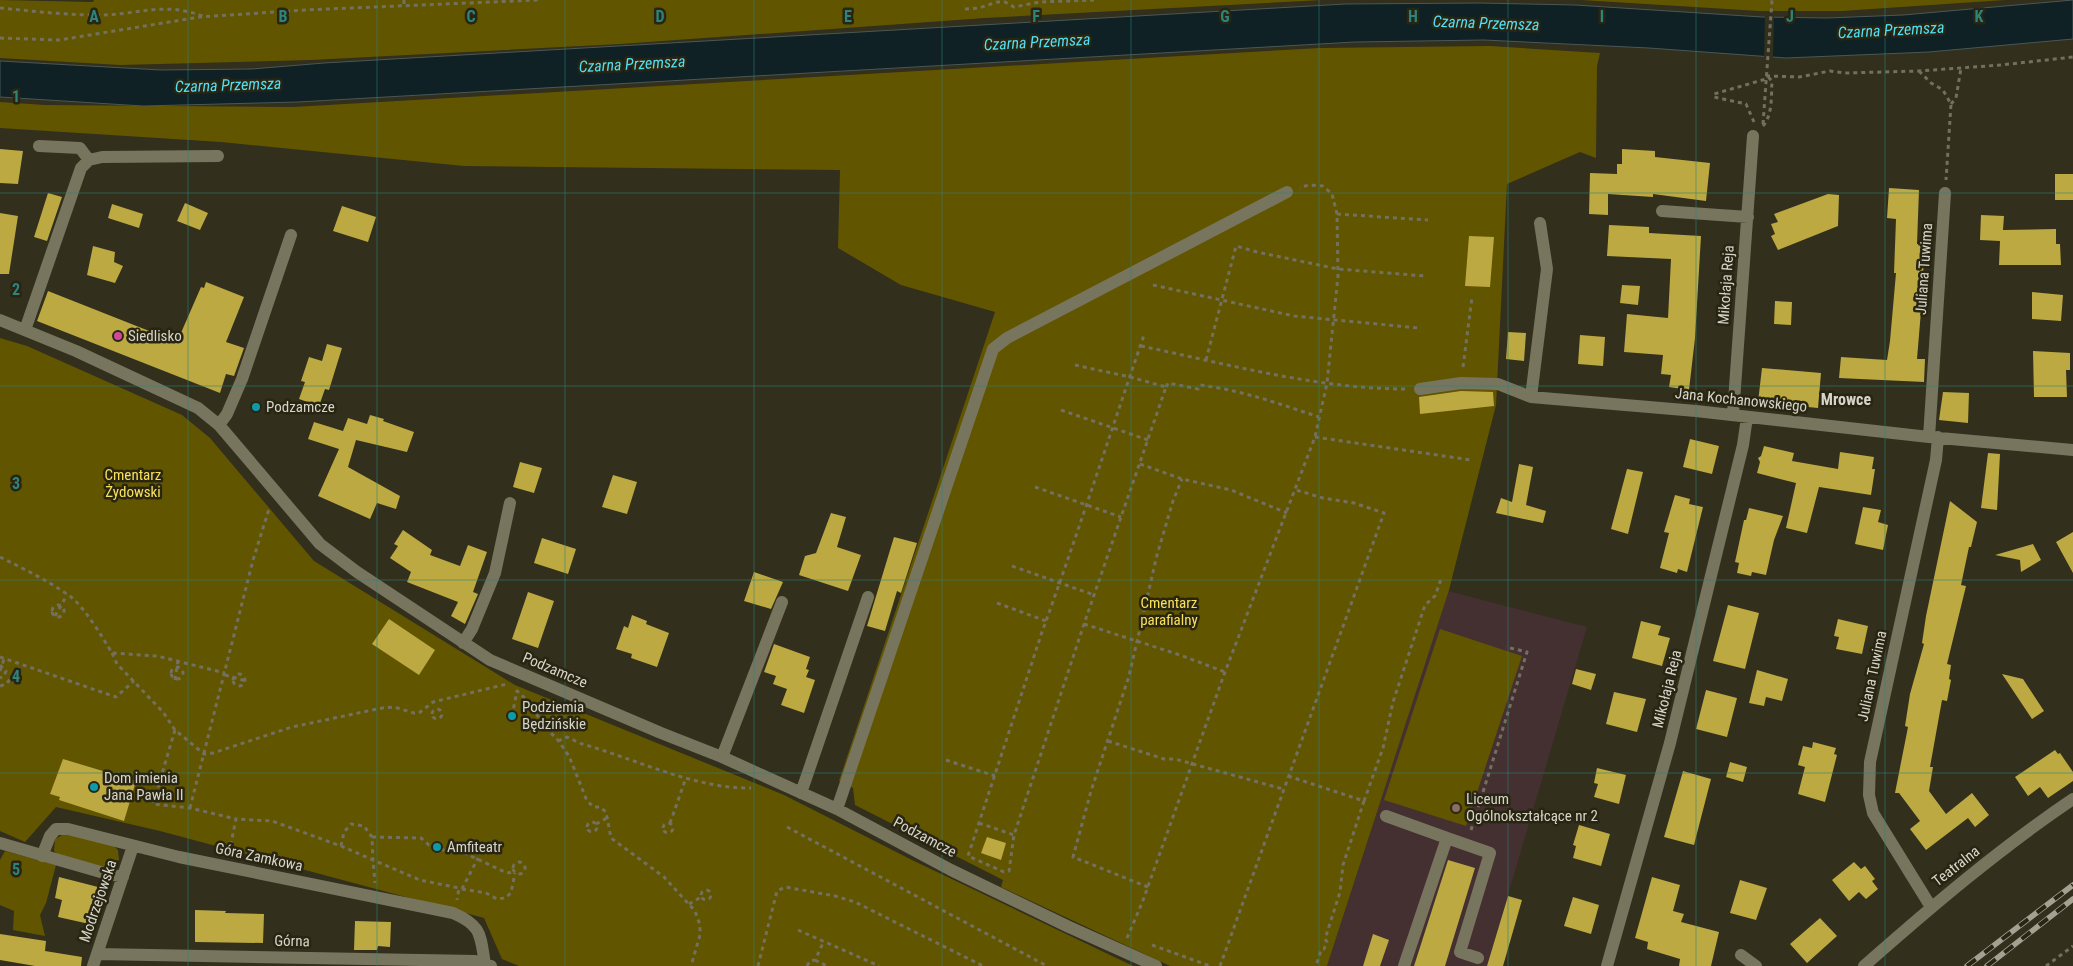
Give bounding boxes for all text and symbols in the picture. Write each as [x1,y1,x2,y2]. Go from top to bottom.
text: A [89,7,99,26]
text: B [279,7,288,26]
text: C [466,7,476,26]
text: D [655,7,665,26]
text: E [844,7,852,26]
text: F [1032,7,1040,26]
text: G [1220,7,1230,26]
text: H [1408,7,1418,26]
text: I [1600,7,1604,26]
text: J [1786,7,1794,26]
text: K [1975,7,1984,26]
water label: Czarna Przemsza [1432,12,1540,34]
water label: Czarna Przemsza [1837,18,1945,42]
water label: Czarna Przemsza [983,30,1091,54]
water label: Czarna Przemsza [578,52,686,76]
water label: Czarna Przemsza [174,74,282,96]
text: 1 [12,87,20,106]
street label: Juliana Tuwima [1912,222,1936,316]
street label: Mikołaja Reja [1714,245,1738,325]
text: 2 [12,280,20,299]
place label: Siedlisko [128,327,182,345]
marker: Siedlisko [112,330,124,342]
street label: Jana Kochanowskiego [1674,384,1808,416]
district label: Mrowce [1821,390,1871,409]
place label: Podzamcze [266,398,335,416]
marker: Podzamcze [250,401,262,413]
park label: Cmentarz Żydowski [105,466,161,501]
text: 3 [12,474,20,493]
park label: Cmentarz parafialny [1140,594,1198,629]
street label: Juliana Tuwima [1854,629,1890,723]
street label: Podzamcze [520,648,590,692]
street label: Mikołaja Reja [1649,648,1685,730]
text: 4 [12,667,20,686]
place label: Podziemia Będzińskie [522,698,586,733]
marker: Podziemia Będzińskie [506,710,518,722]
place label: Dom imienia Jana Pawła II [104,769,183,804]
marker: Dom imienia Jana Pawła II [88,781,100,793]
place label: Liceum Ogólnokształcące nr 2 [1466,790,1598,825]
marker: Liceum Ogólnokształcące nr 2 [1450,802,1462,814]
street label: Podzamcze [890,813,960,861]
place label: Amfiteatr [447,838,502,856]
street label: Góra Zamkowa [214,839,304,875]
marker: Amfiteatr [431,841,443,853]
street label: Teatralna [1929,842,1983,890]
street label: Modrzejowska [76,858,120,944]
text: 5 [12,860,20,879]
street label: Górna [274,932,310,950]

